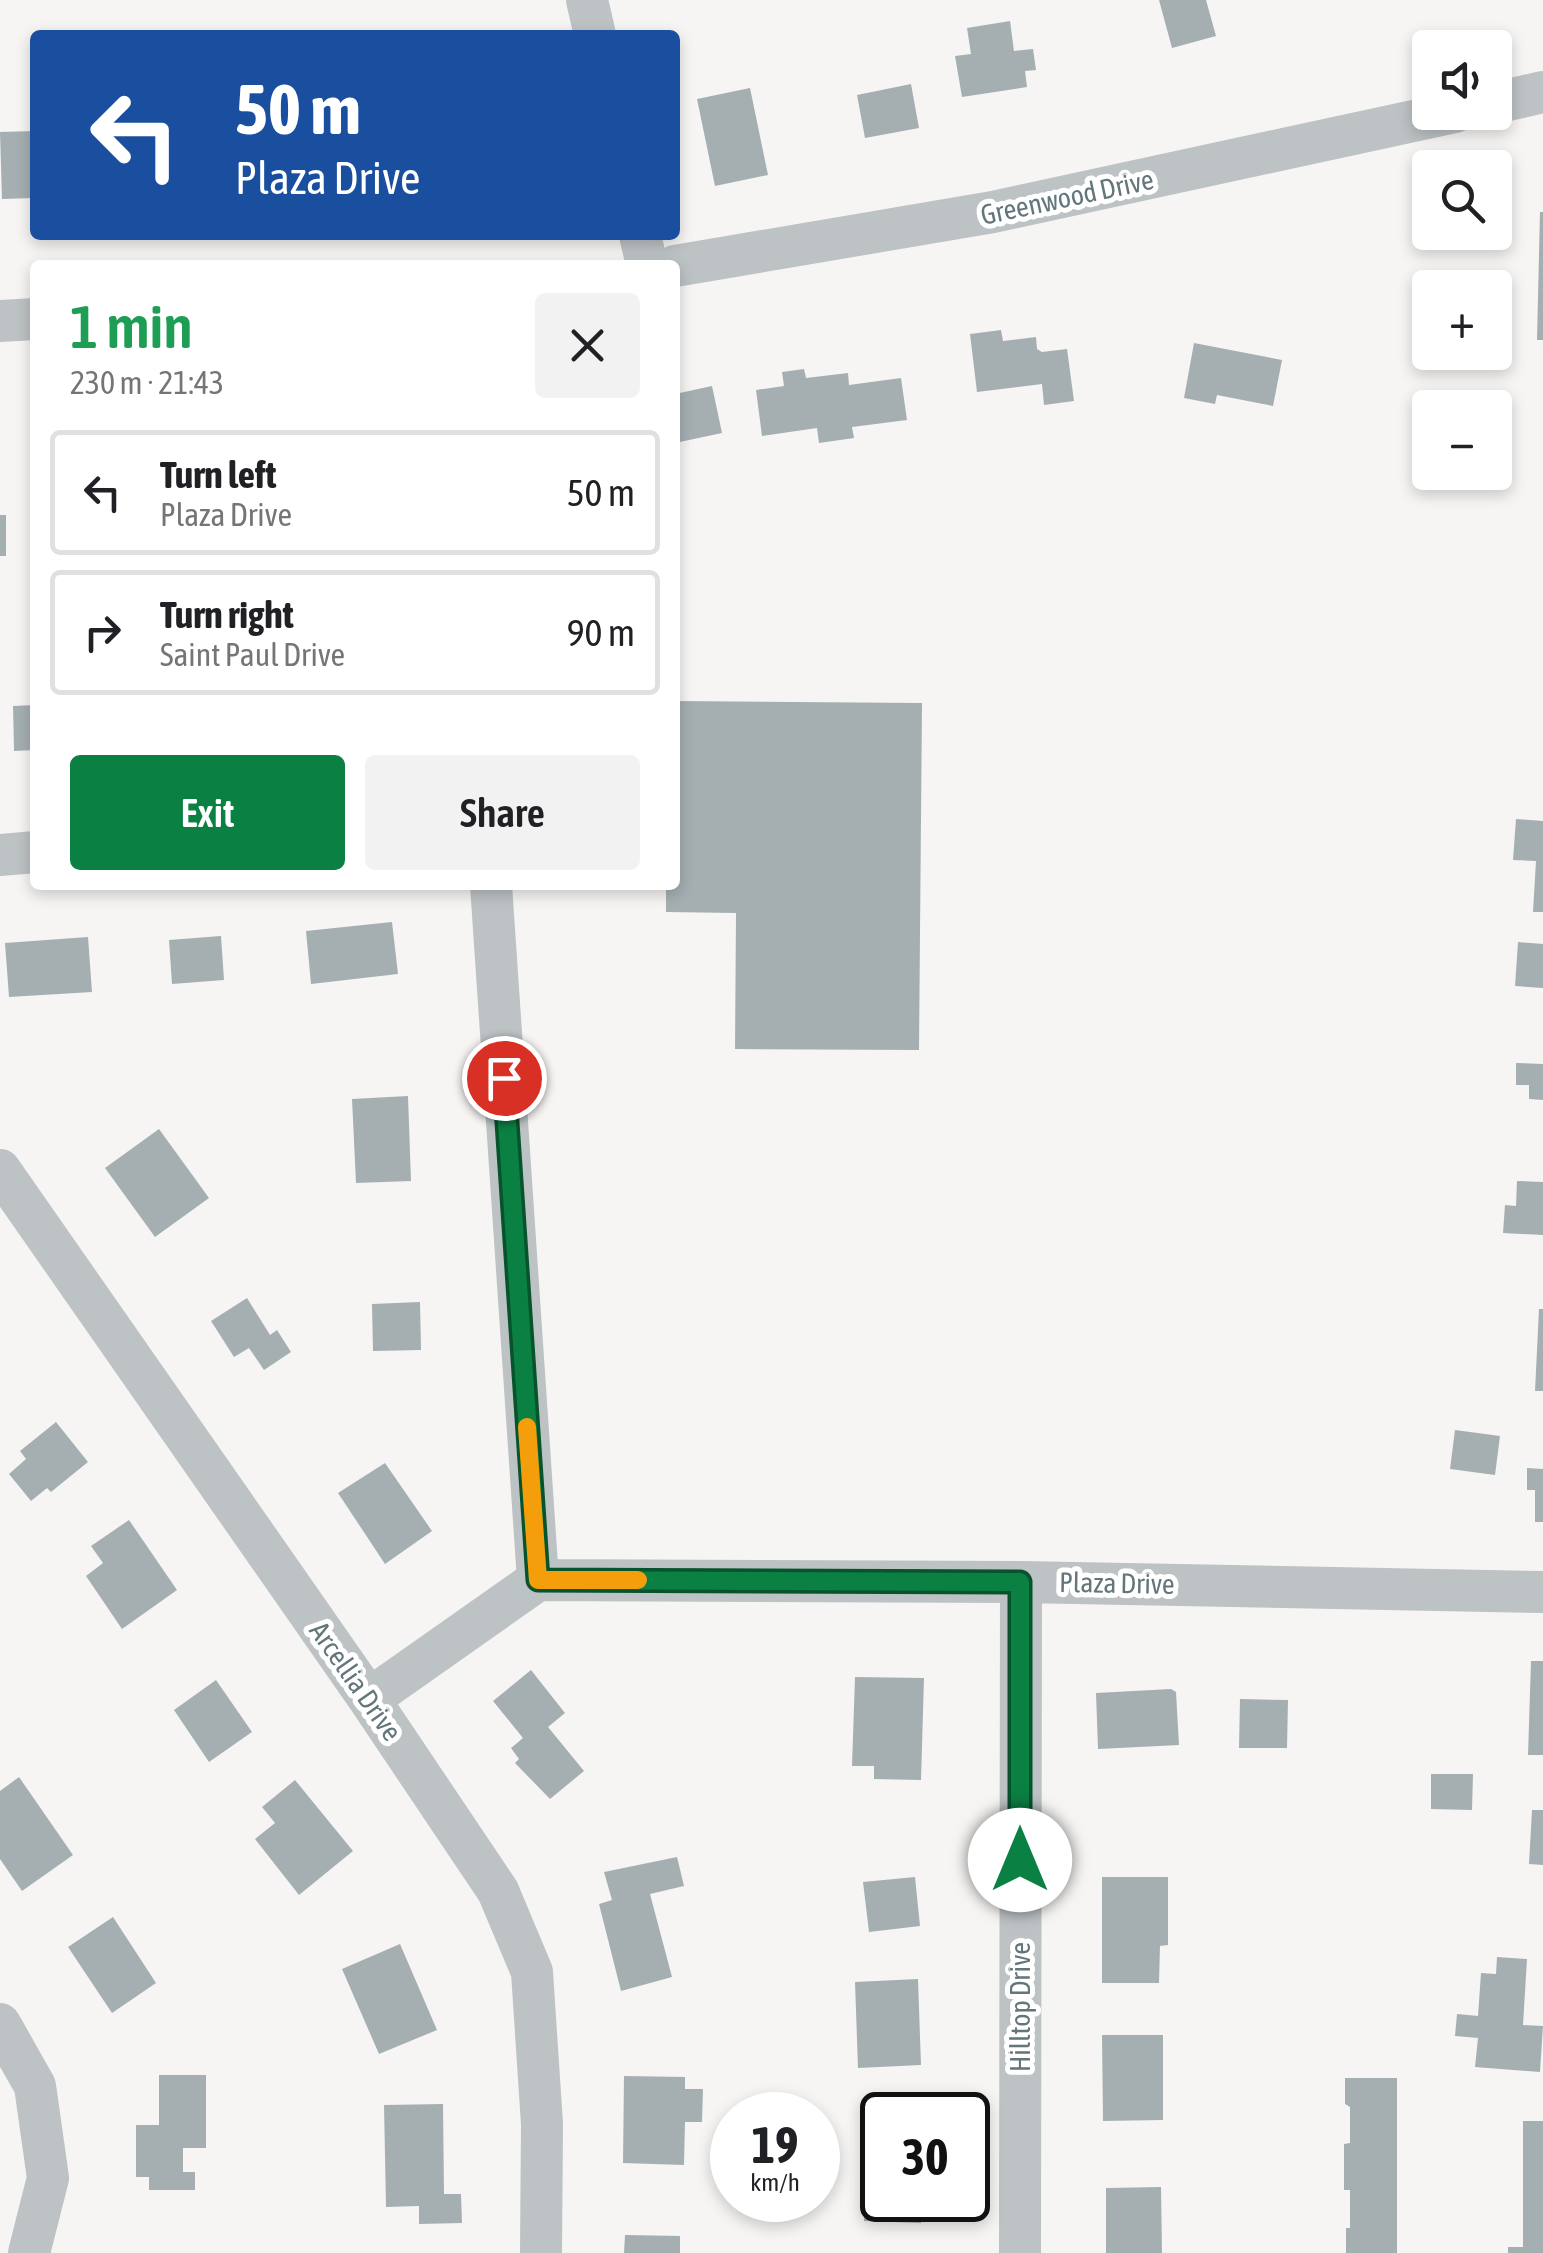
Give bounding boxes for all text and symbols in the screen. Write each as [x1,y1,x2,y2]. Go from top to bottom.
map controls [1412,30,1512,490]
button: sound [1412,30,1512,130]
text: 50 m [235,69,361,149]
icon: left [70,70,200,200]
button: search [1412,150,1512,250]
text: Plaza Drive [235,152,421,204]
street label: Greenwood Drive [978,163,1156,231]
button: + [1412,270,1512,370]
text: 1 min [70,292,193,361]
button: close [535,293,640,398]
text: 230 m · 21:43 [70,364,224,401]
button: − [1412,390,1512,490]
text: Turn left [160,453,276,496]
icon: left [75,465,130,520]
text: 50 m [567,471,635,514]
text: Plaza Drive [160,496,292,533]
text: Turn right [160,593,294,636]
icon: right [75,605,130,660]
text: 90 m [567,611,635,654]
text: Saint Paul Drive [160,636,345,673]
button: Exit [70,755,345,870]
button: Share [365,755,640,870]
pin [462,1036,547,1121]
icon: arrive [477,1051,532,1106]
street label: Plaza Drive [1059,1566,1175,1600]
street label: Arcellia Drive [303,1615,409,1747]
position arrow [968,1808,1072,1912]
street label: Hilltop Drive [1004,1942,1036,2072]
speed limit sign: 30 [860,2092,990,2222]
text: 19 [751,2116,798,2174]
text: km/h [750,2168,800,2196]

